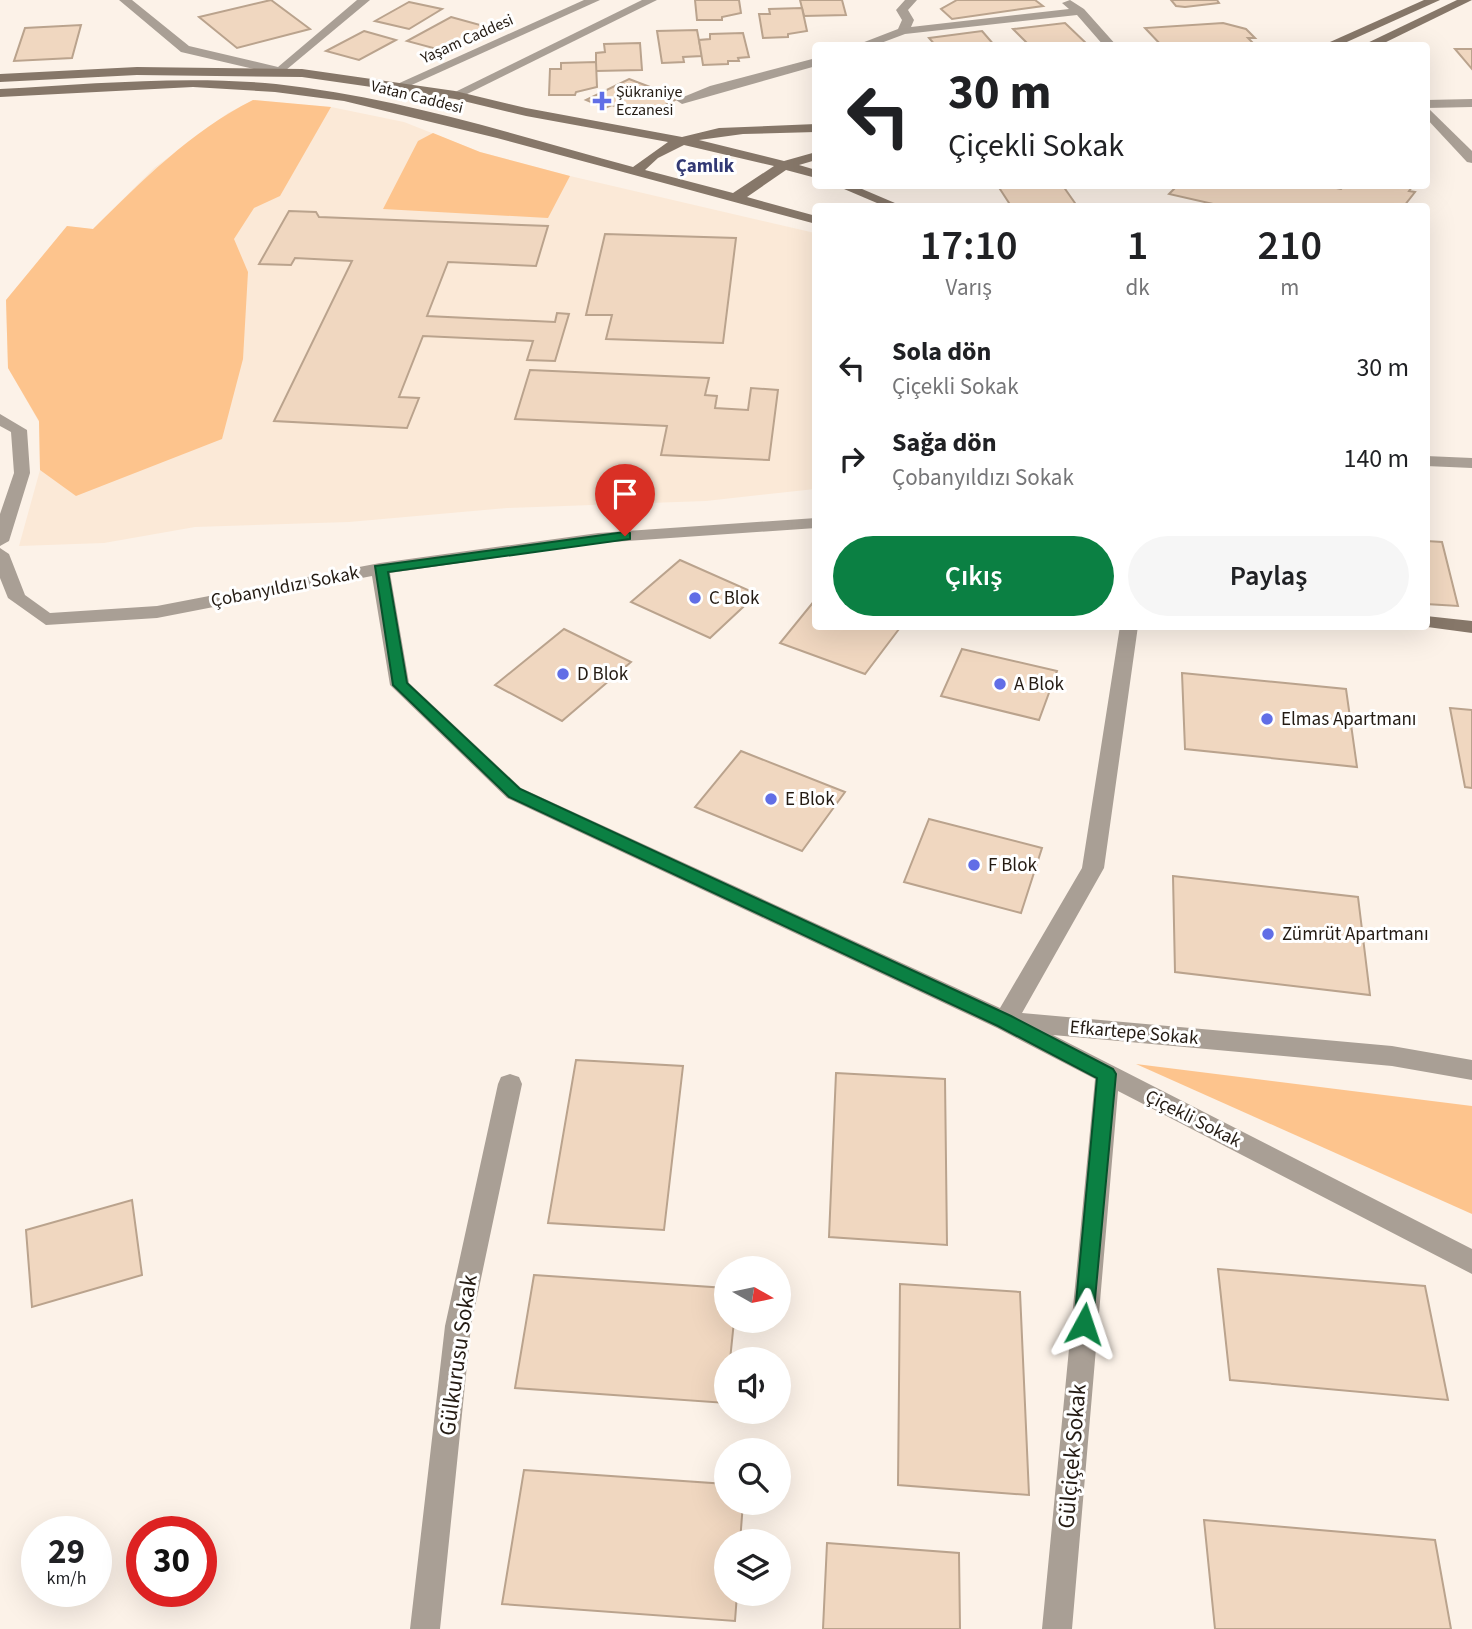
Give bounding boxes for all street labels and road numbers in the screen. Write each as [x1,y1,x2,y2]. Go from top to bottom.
street label: Yaşam Caddesi [416,9,517,70]
street label: Vatan Caddesi [369,75,465,119]
street label: Çobanyıldızı Sokak [209,559,362,615]
street label: Efkartepe Sokak [1069,1014,1200,1052]
street label: Çiçekli Sokak [1140,1083,1246,1155]
street label: Gülkurusu Sokak [430,1272,486,1438]
street label: Gülçiçek Sokak [1049,1382,1095,1530]

